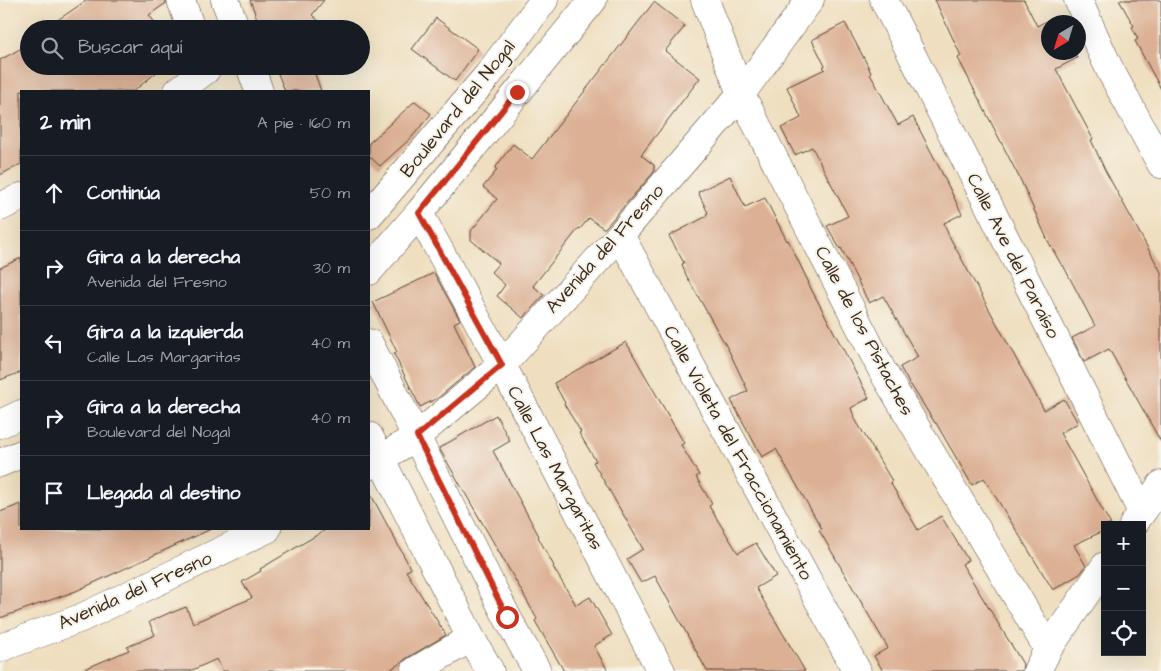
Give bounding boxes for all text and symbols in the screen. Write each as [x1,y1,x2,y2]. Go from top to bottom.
north arrow [1041,15,1086,60]
search box [20,20,370,75]
icon: search [38,34,66,62]
text: Buscar aquí [78,34,182,61]
street label: Boulevard del Nogal [394,34,523,184]
route end [506,81,529,104]
text: 2 min [40,108,90,137]
text: A pie · 160 m [257,112,350,134]
street label: Calle Ave del Paraíso [960,169,1067,344]
street label: Avenida del Fresno [539,178,671,320]
icon: ahead [40,179,68,207]
text: Continúa [87,180,160,207]
text: 50 m [310,182,350,204]
street label: Calle de los Pistaches [808,241,920,421]
text: Gira a la derecha [87,244,240,271]
icon: right [40,254,68,282]
text: 30 m [313,257,350,279]
text: Avenida del Fresno [87,271,227,293]
text: Gira a la izquierda [87,319,243,346]
street label: Calle Violeta del Fraccionamiento [657,321,820,585]
icon: left [40,329,68,357]
text: 40 m [310,332,350,354]
text: Calle Las Margaritas [87,346,241,368]
street label: Calle Las Margaritas [499,381,610,555]
text: Gira a la derecha [87,394,240,421]
icon: right [40,404,68,432]
text: 40 m [310,407,350,429]
text: Boulevard del Nogal [87,421,230,443]
icon: arrive [40,479,68,507]
text: Llegada al destino [87,480,240,507]
map controls [1101,521,1146,656]
button: + [1101,521,1146,566]
street label: Avenida del Fresno [54,545,217,637]
button: − [1101,566,1146,611]
route start [496,606,519,629]
button: locate [1101,611,1146,656]

